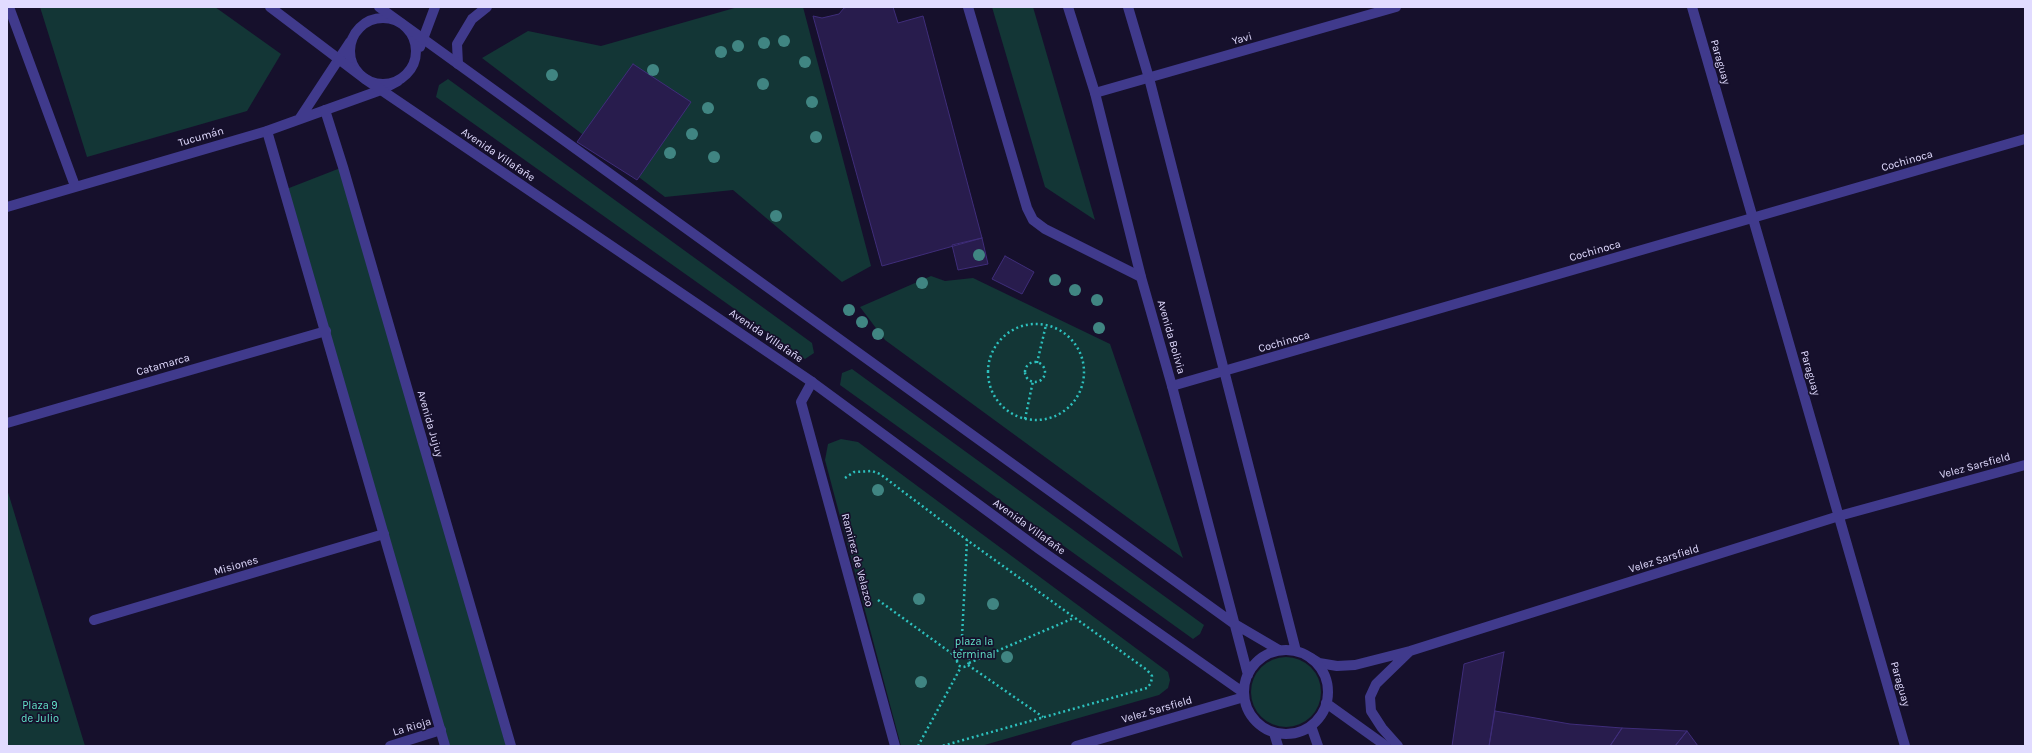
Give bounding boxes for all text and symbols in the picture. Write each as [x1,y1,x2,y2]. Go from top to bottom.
street label: Yavi [1230,30,1254,48]
street label: Paraguay [1707,38,1733,86]
street label: Tucumán [177,124,225,150]
street label: Avenida Villafañe [459,125,537,185]
street label: Cochinoca [1880,147,1934,175]
street label: Cochinoca [1568,237,1622,265]
street label: Avenida Bolivia [1154,298,1188,376]
street label: Avenida Villafañe [727,306,805,366]
street label: Cochinoca [1257,328,1311,356]
street label: Paraguay [1797,349,1823,397]
street label: Catamarca [135,351,191,379]
street label: Avenida Jujuy [414,389,446,459]
street label: Velez Sarsfield [1938,450,2012,482]
street label: Avenida Villafañe [990,496,1068,558]
street label: Ramirez de Velazco [838,512,876,608]
street label: Velez Sarsfield [1627,542,1701,576]
street label: Misiones [212,553,260,579]
park label: plaza la terminal [952,635,996,661]
street label: Paraguay [1887,660,1913,708]
street label: Velez Sarsfield [1120,694,1194,726]
park label: Plaza 9 de Julio [21,699,59,725]
street label: La Rioja [391,715,433,739]

